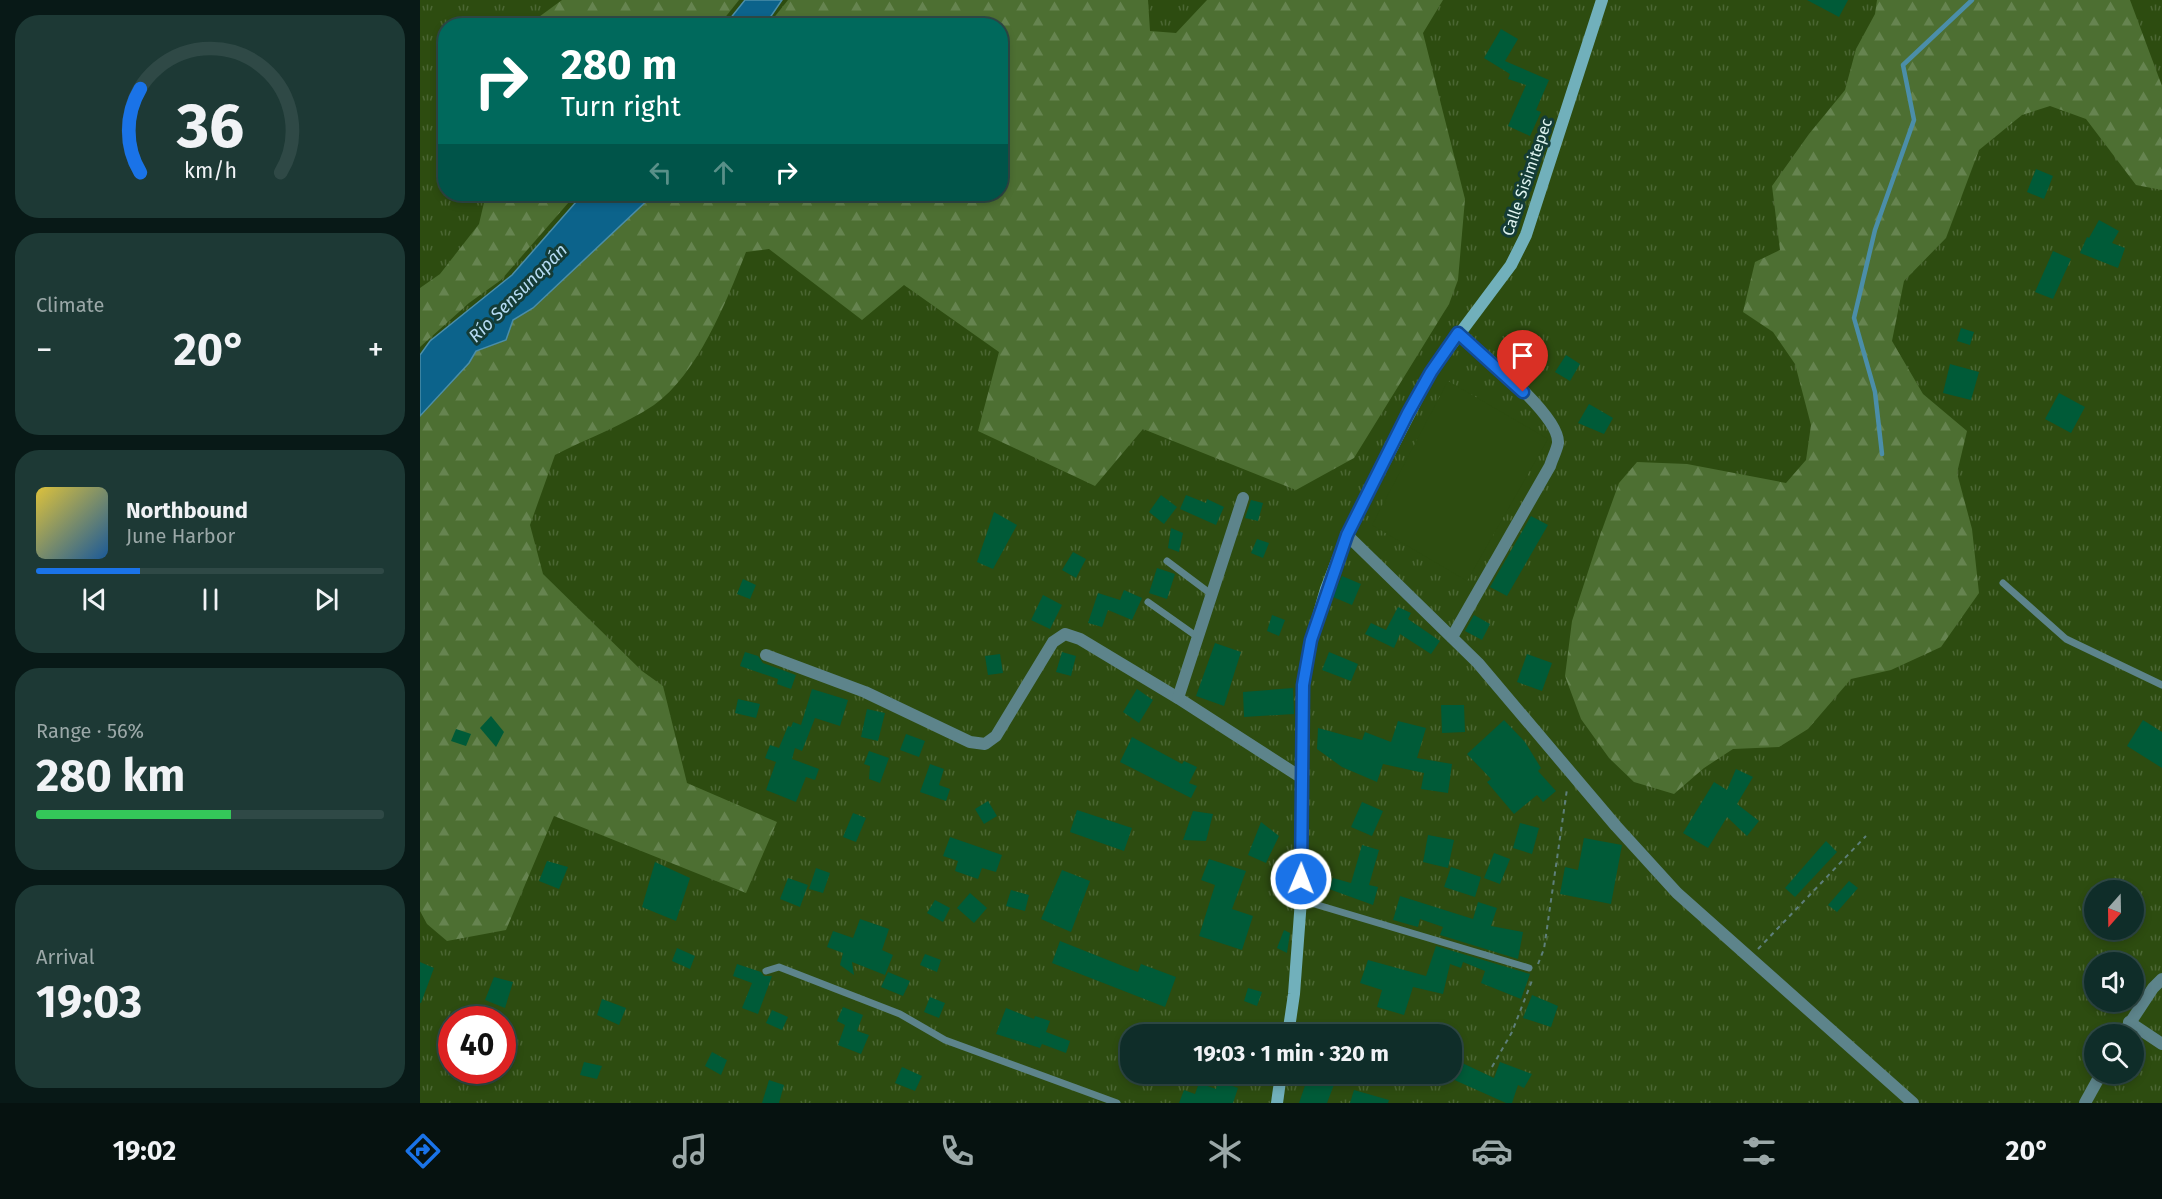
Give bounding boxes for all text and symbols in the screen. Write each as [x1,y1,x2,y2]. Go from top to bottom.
text: 280 m [561,40,677,90]
icon: right [462,42,540,120]
text: 36 [175,89,244,164]
text: Turn right [561,91,681,123]
street label: Calle Sisimitepec [1498,115,1556,238]
icon: left [644,156,677,189]
icon: ahead [707,156,740,189]
icon: right [770,156,803,189]
text: km/h [183,159,237,185]
water label: Río Sensunapán [464,239,572,347]
text: Climate [36,293,104,317]
text: 20° [173,323,247,377]
text: − [36,330,53,370]
text: + [368,330,384,370]
pin [1497,330,1548,392]
icon: arrive [1506,339,1539,372]
text: Northbound [126,497,248,524]
text: June Harbor [126,524,235,548]
icon: previous [78,583,111,616]
icon: pause [194,583,227,616]
icon: next [310,583,343,616]
text: Range · 56% [36,719,144,743]
text: 280 km [36,749,185,803]
position arrow [1269,847,1333,911]
north arrow [2084,880,2144,940]
map controls [2084,880,2144,1084]
text: Arrival [36,945,95,969]
button: sound [2084,952,2144,1012]
text: 19:03 [36,975,142,1029]
speed limit sign: 40 [438,1006,516,1084]
button: search [2084,1024,2144,1084]
text: 19:03 · 1 min · 320 m [1193,1040,1389,1067]
icon: directions [402,1130,444,1172]
icon: music [669,1130,711,1172]
icon: phone [936,1130,978,1172]
icon: climate [1204,1130,1246,1172]
icon: car [1471,1130,1513,1172]
icon: filters [1738,1130,1780,1172]
text: 19:02 [113,1135,176,1167]
text: 20° [2005,1135,2049,1167]

